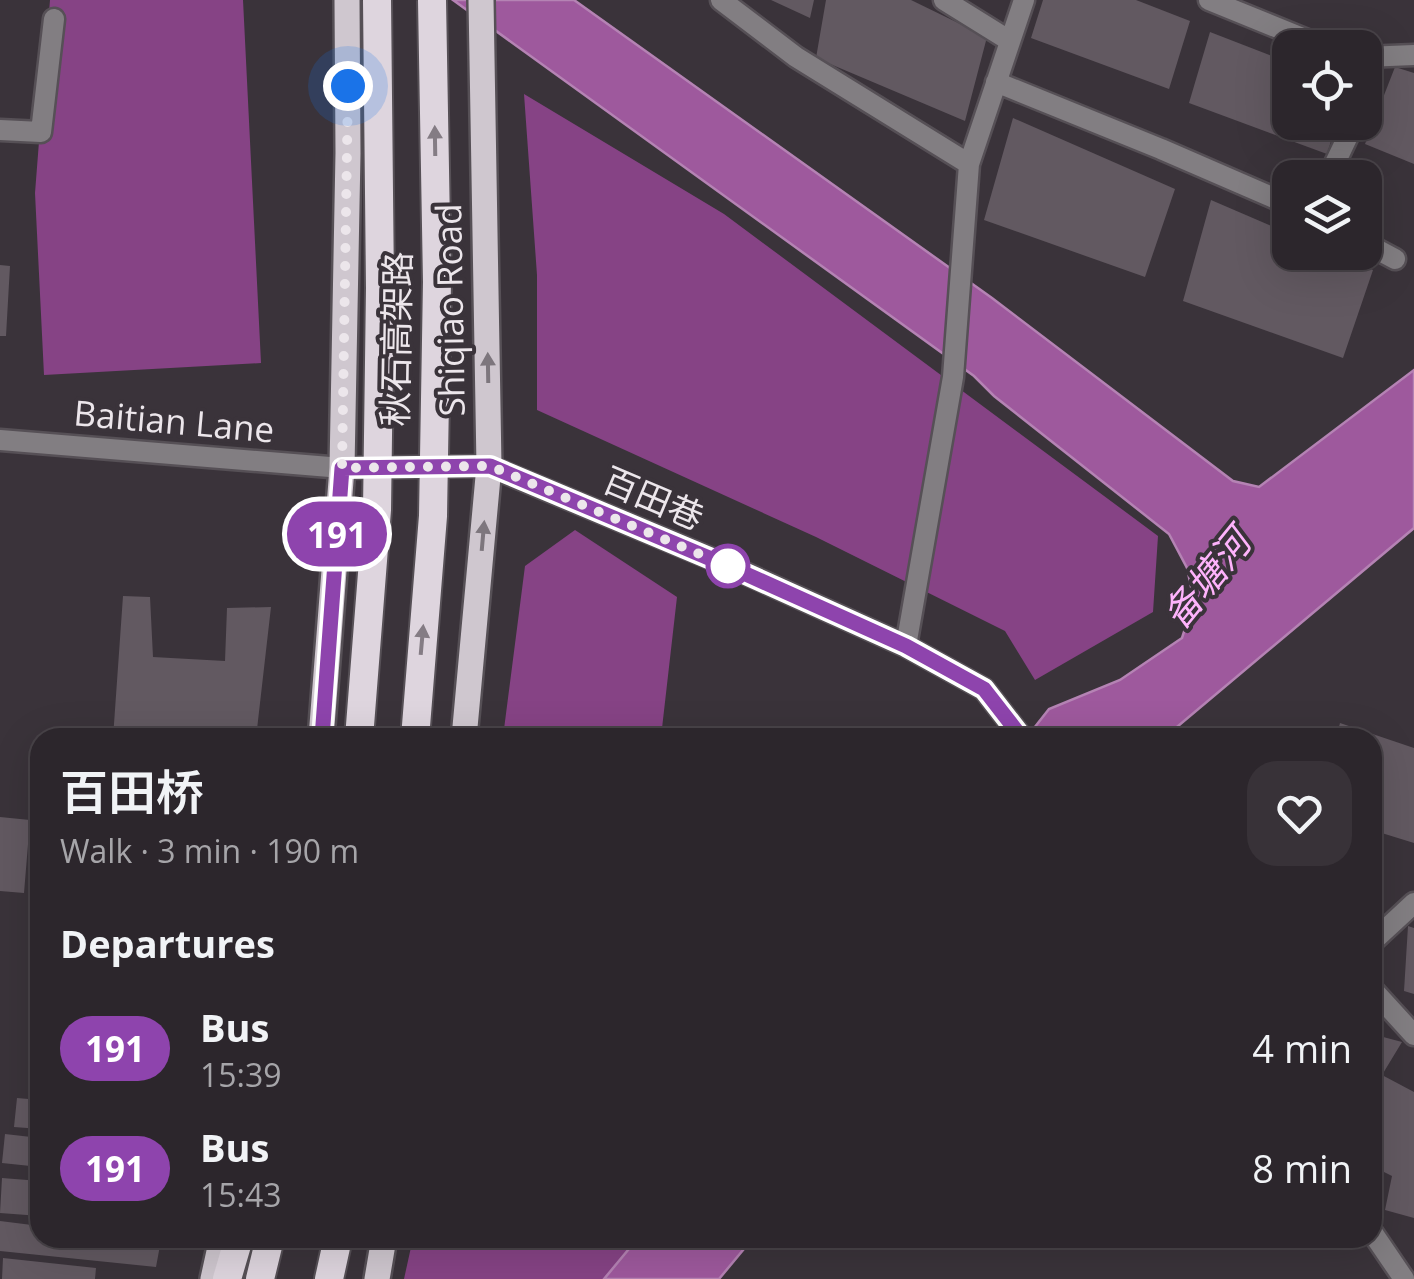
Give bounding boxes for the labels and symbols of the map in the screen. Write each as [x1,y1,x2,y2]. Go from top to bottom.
your location [323,61,373,111]
one-way arrow [426,124,442,156]
street label: Shiqiao Road [424,203,475,417]
street label: 秋石高架路 [370,251,421,427]
one-way arrow [479,352,495,384]
street label: Baitian Lane [72,388,276,453]
street label: 百田巷 [596,455,711,540]
line badge: 191 [280,502,394,566]
water label: 备塘河 [1149,512,1266,638]
one-way arrow [475,519,491,551]
unlabelled marker [707,545,749,587]
one-way arrow [415,624,431,656]

